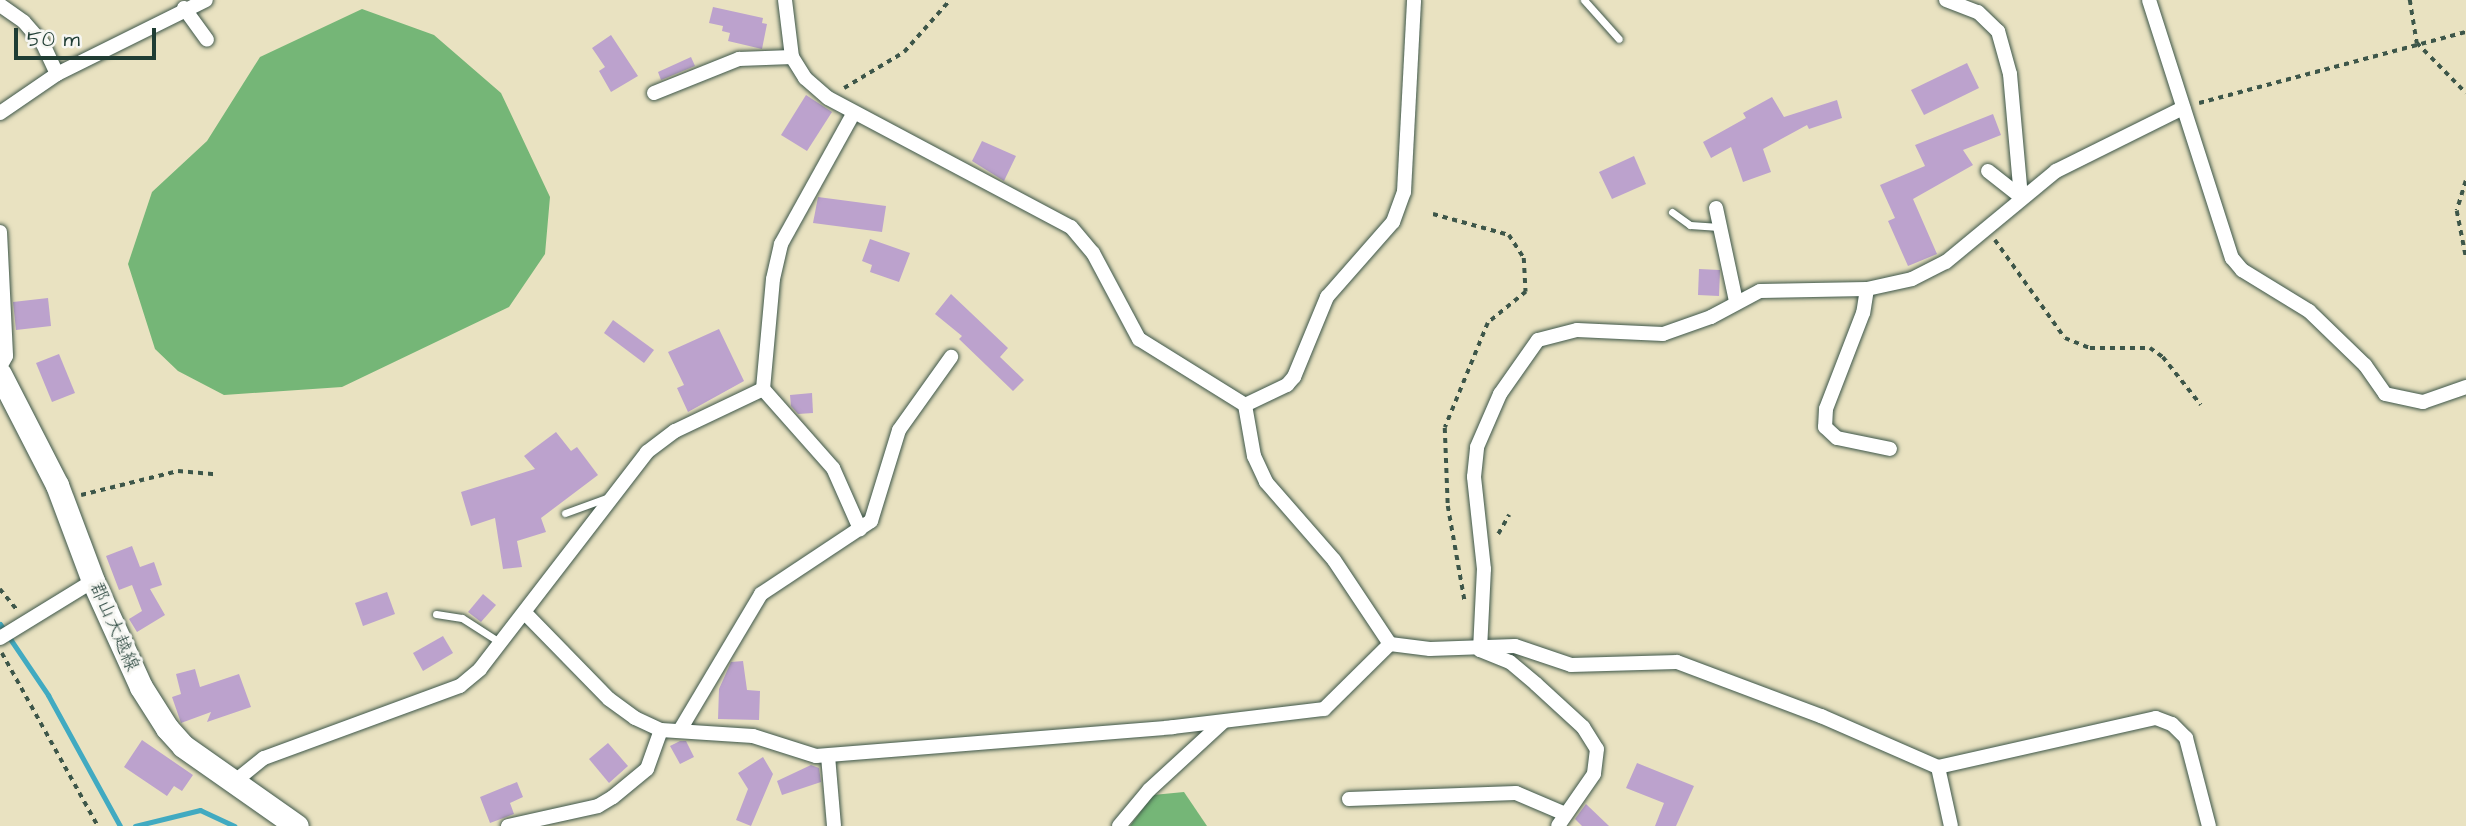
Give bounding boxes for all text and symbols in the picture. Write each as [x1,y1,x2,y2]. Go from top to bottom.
scale bar [18,14,159,58]
text: 50 m [27,25,80,54]
street label: 郡山大越線 [84,579,144,675]

